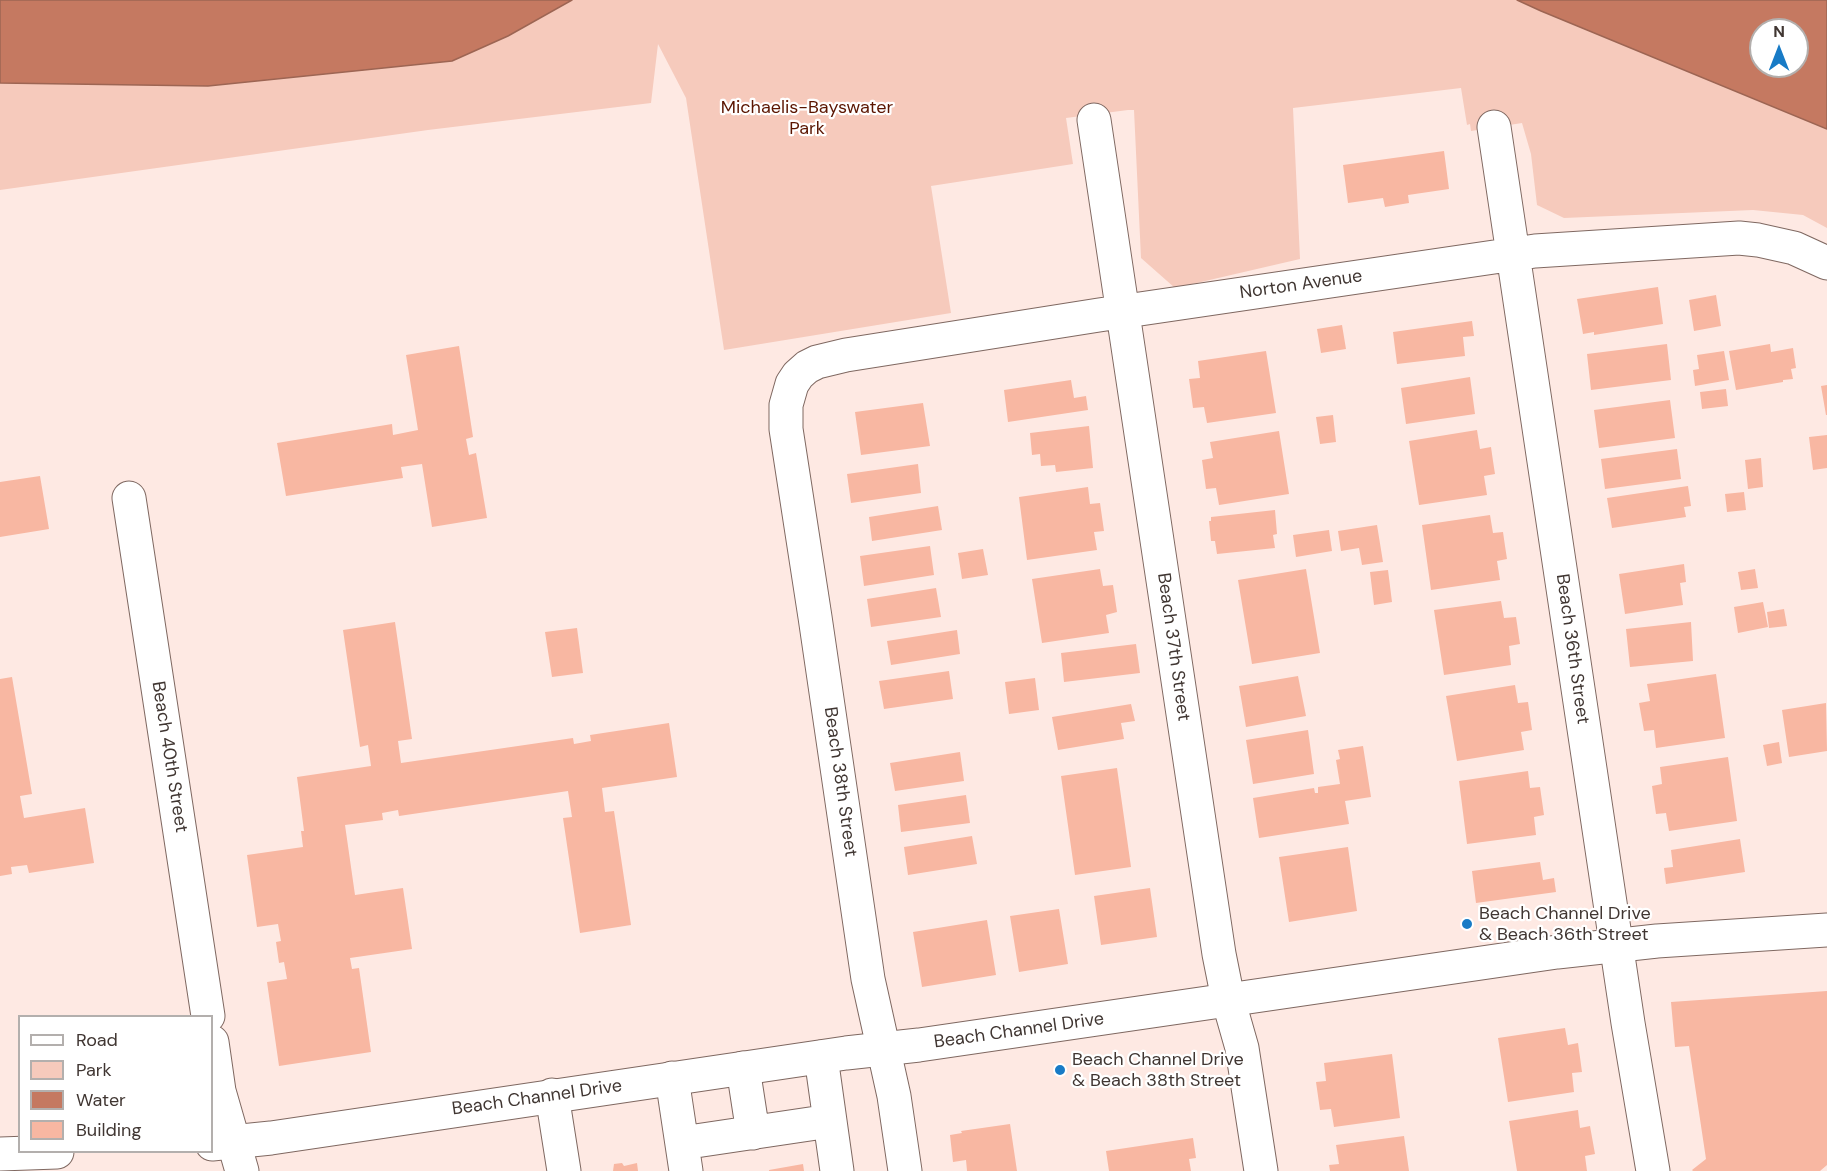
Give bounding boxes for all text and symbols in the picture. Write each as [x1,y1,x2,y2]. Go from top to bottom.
north arrow [1749,18,1809,78]
text: N [1773,21,1785,42]
park label: Michaelis-Bayswater Park [721,97,893,140]
street label: Norton Avenue [1238,266,1364,304]
street label: Beach 37th Street [1152,571,1194,723]
street label: Beach 36th Street [1551,573,1593,725]
street label: Beach 40th Street [146,680,192,834]
street label: Beach 38th Street [819,706,861,858]
place label: Beach Channel Drive & Beach 36th Street [1479,903,1651,946]
marker: Beach Channel Drive & Beach 36th Street [1460,917,1474,931]
street label: Beach Channel Drive [932,1008,1106,1054]
legend [18,1015,213,1153]
text: Road [76,1028,118,1052]
place label: Beach Channel Drive & Beach 38th Street [1072,1049,1244,1092]
text: Park [76,1058,112,1082]
marker: Beach Channel Drive & Beach 38th Street [1053,1063,1067,1077]
street label: Beach Channel Drive [450,1075,624,1121]
text: Water [76,1088,126,1112]
text: Building [76,1118,141,1142]

